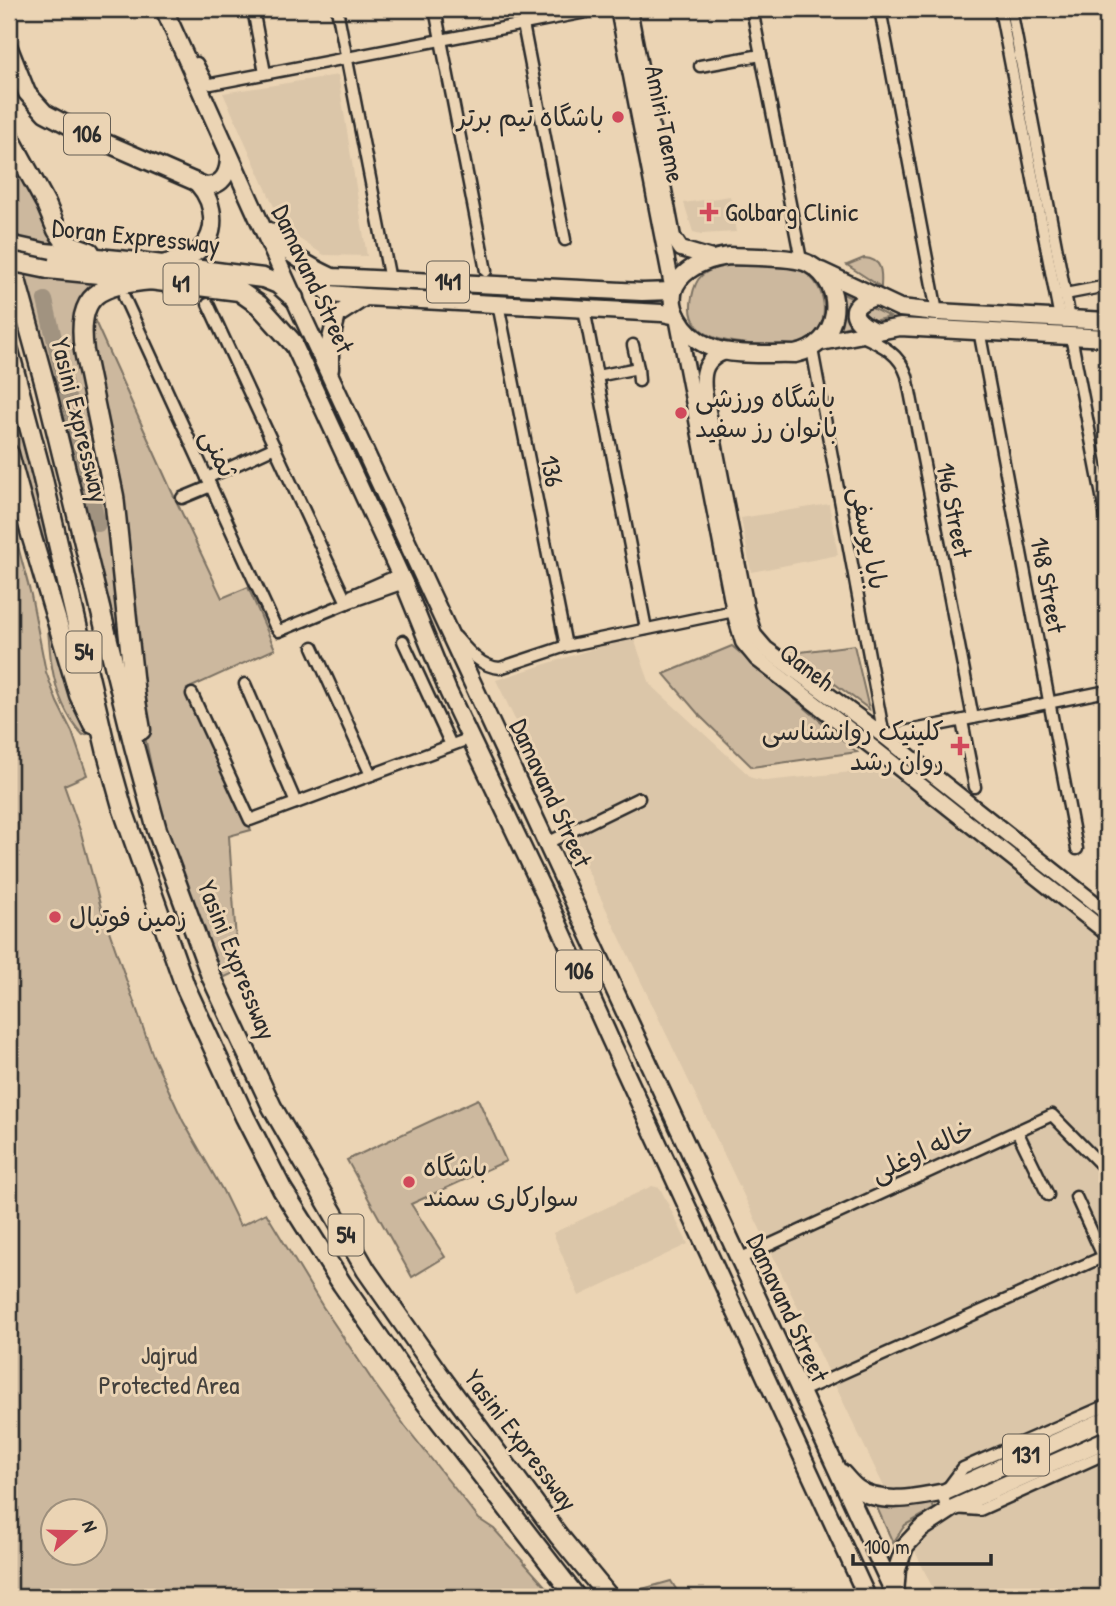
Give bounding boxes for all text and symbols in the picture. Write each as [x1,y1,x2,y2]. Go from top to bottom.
street label: Amiri Taeme [637,62,694,186]
place label: باشگاه تیم برتر [455,99,604,137]
marker: باشگاه تیم برتر [610,109,626,125]
road number: 106 [64,114,110,154]
place label: Golbarg Clinic [725,194,858,229]
street label: Damavand Street [264,199,363,359]
marker: Golbarg Clinic [699,202,719,222]
street label: Doran Expressway [50,209,222,262]
road number: 141 [427,262,469,302]
road number: 41 [164,264,198,304]
street label: Yasini Expressway [43,334,118,506]
place label: باشگاه ورزشی بانوان رز سفید [695,380,838,445]
marker: باشگاه ورزشی بانوان رز سفید [673,405,689,421]
street label: ثمنی [193,423,246,484]
street label: 136 [532,452,573,490]
street label: 146 Street [928,459,981,561]
street label: بابا یوسفی [842,483,897,592]
street label: 148 Street [1022,534,1075,637]
road number: 54 [66,632,102,672]
street label: Qaneh [773,634,842,699]
street label: Damavand Street [502,713,601,873]
place label: کلینیک روانشناسی روان رشد [761,713,944,778]
marker: کلینیک روانشناسی روان رشد [950,736,970,756]
street label: Yasini Expressway [190,875,285,1045]
place label: زمین فوتبال [69,899,187,934]
marker: زمین فوتبال [47,909,63,925]
road number: 106 [556,951,602,992]
street label: خاله اوغلی [864,1111,979,1190]
place label: باشگاه سوارکاری سمند [423,1149,579,1214]
marker: باشگاه سوارکاری سمند [401,1174,417,1190]
road number: 54 [328,1214,364,1255]
street label: Damavand Street [739,1228,838,1388]
park label: Jajrud Protected Area [98,1337,240,1402]
street label: Yasini Expressway [457,1362,586,1518]
road number: 131 [1003,1434,1049,1476]
north arrow [38,1498,108,1568]
text: N [76,1517,104,1535]
scale bar [853,1522,992,1566]
text: 100 m [864,1532,910,1561]

